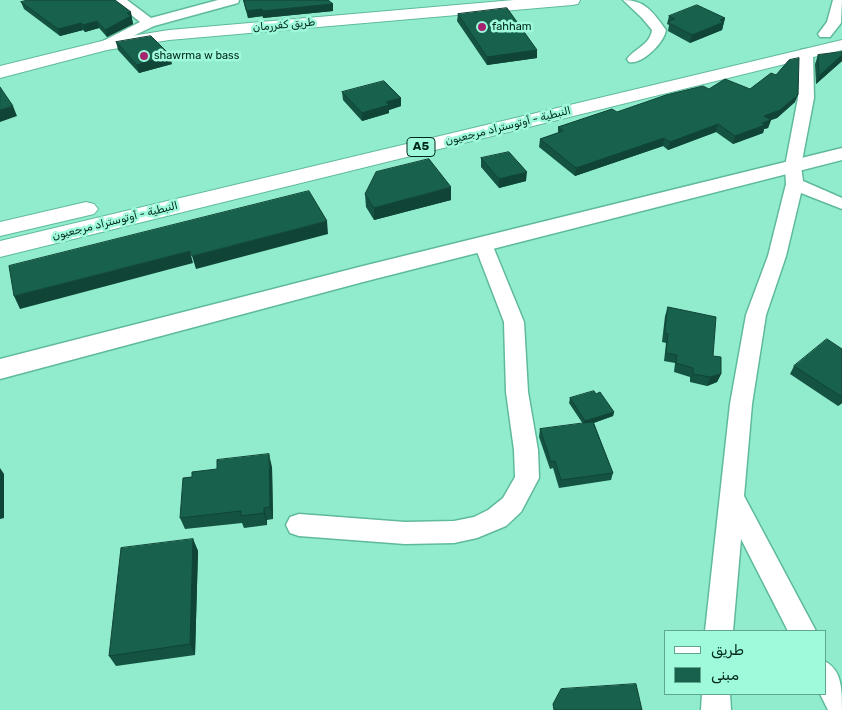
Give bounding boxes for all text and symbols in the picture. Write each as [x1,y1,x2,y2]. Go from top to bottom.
street label: طريق كفررمان [252,16,316,34]
place label: fahham [492,20,531,34]
marker: fahham [476,21,488,33]
place label: shawrma w bass [154,49,239,63]
marker: shawrma w bass [138,50,150,62]
street label: النبطية - أوتوستراد مرجعيون [444,104,572,148]
road number: A5 [407,138,435,156]
street label: النبطية - أوتوستراد مرجعيون [51,199,179,243]
legend [664,630,827,695]
text: طريق [711,641,744,659]
text: مبنى [711,666,739,684]

